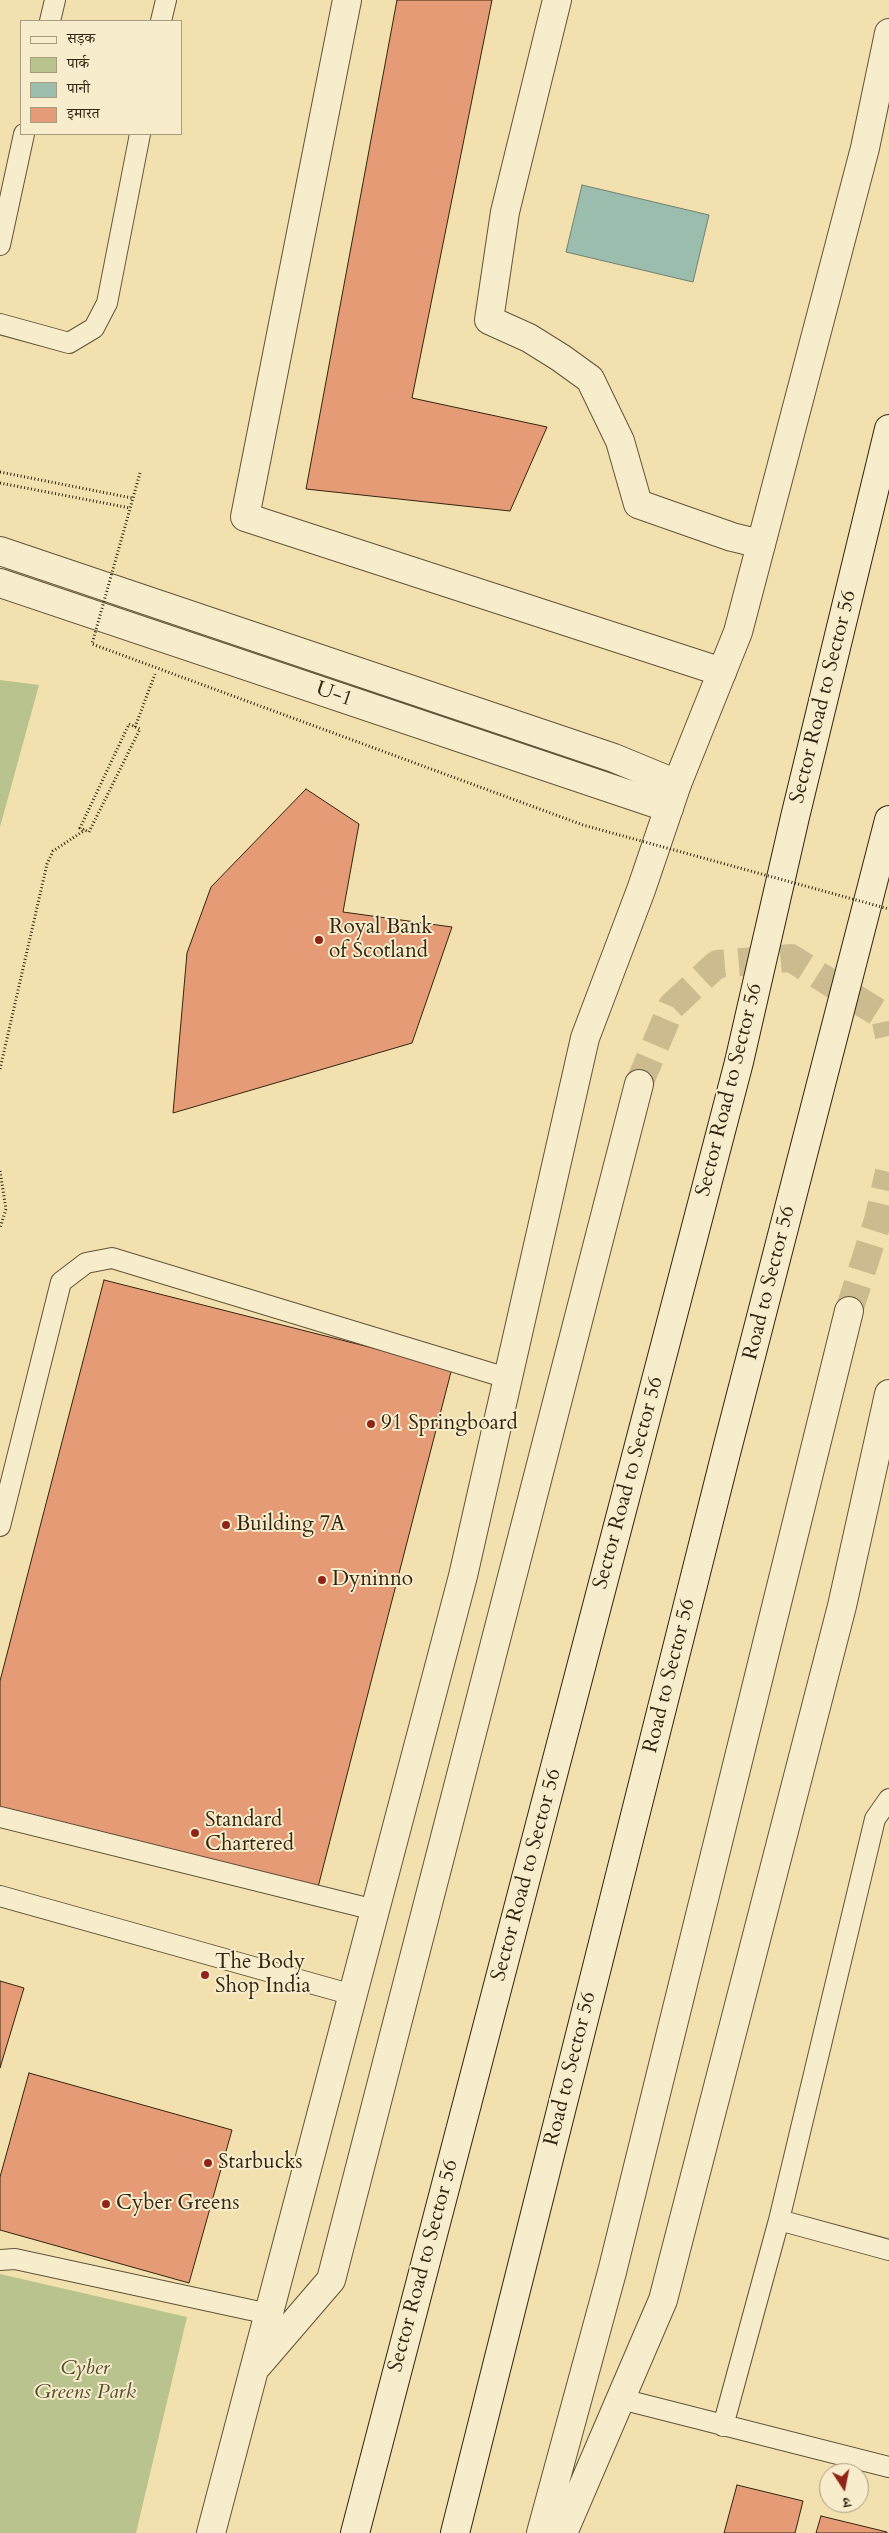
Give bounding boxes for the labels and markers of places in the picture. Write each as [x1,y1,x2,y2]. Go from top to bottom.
place label: Royal Bank of Scotland [329,915,433,965]
marker: Royal Bank of Scotland [313,934,325,946]
place label: 91 Springboard [381,1411,518,1437]
marker: 91 Springboard [365,1418,377,1430]
place label: Building 7A [236,1512,345,1538]
marker: Building 7A [220,1519,232,1531]
place label: Dyninno [332,1567,413,1593]
marker: Dyninno [316,1574,328,1586]
place label: Standard Chartered [205,1808,294,1858]
marker: Standard Chartered [189,1827,201,1839]
place label: The Body Shop India [215,1950,310,2000]
marker: The Body Shop India [199,1969,211,1981]
place label: Starbucks [218,2150,303,2176]
marker: Starbucks [202,2157,214,2169]
place label: Cyber Greens [116,2191,240,2217]
marker: Cyber Greens [100,2198,112,2210]

